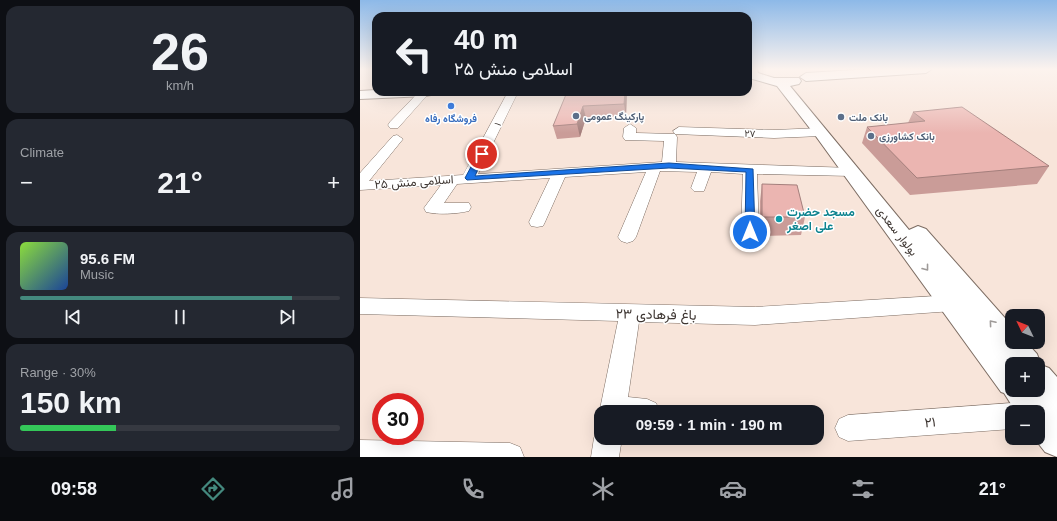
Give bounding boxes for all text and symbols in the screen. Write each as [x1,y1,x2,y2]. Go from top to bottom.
text: 26 [151,23,209,81]
text: 40 m [454,24,518,55]
icon: left [388,28,440,80]
text: اسلامی منش ۲۵ [454,59,573,79]
text: km/h [166,78,194,93]
marker: فروشگاه رفاه [446,101,456,111]
marker: پارکینگ عمومی [571,111,581,121]
place label: پارکینگ عمومی [584,111,644,124]
marker: بانک ملت [836,112,846,122]
place label: بانک ملت [849,112,888,124]
place label: فروشگاه رفاه [425,113,477,125]
street label: ۱ [492,120,503,128]
street label: ۲۷ [744,128,756,139]
marker: بانک کشاورزی [866,131,876,141]
place label: بانک کشاورزی [879,131,935,143]
pin [465,137,499,171]
icon: arrive [471,143,493,165]
text: Climate [20,145,64,160]
text: 21° [157,166,203,199]
text: − [20,170,33,195]
text: + [327,170,340,195]
street label: اسلامی منش ۲۵ [374,172,454,193]
street label: بولوار سعدی [873,203,921,259]
place label: مسجد حضرت علی اصغر [786,205,855,234]
position arrow [729,211,771,253]
marker: مسجد حضرت علی اصغر [774,214,784,224]
text: 95.6 FM [80,250,135,267]
one-way arrow [921,263,928,270]
text: Music [80,267,114,282]
street label: باغ فرهادی ۲۳ [615,305,697,326]
icon: previous [62,306,84,328]
icon: pause [169,306,191,328]
icon: next [276,306,298,328]
north arrow [1005,309,1045,349]
map controls [1005,309,1045,445]
one-way arrow [989,321,996,328]
button: + [1005,357,1045,397]
text: Range · 30% [20,365,96,380]
text: 150 km [20,386,122,419]
speed limit sign: 30 [372,393,424,445]
button: − [1005,405,1045,445]
street label: ۲۱ [924,414,936,430]
text: 09:59 · 1 min · 190 m [636,416,782,433]
icon: directions [199,475,227,503]
icon: music [329,475,357,503]
icon: phone [459,475,487,503]
icon: climate [589,475,617,503]
icon: car [719,475,747,503]
icon: filters [849,475,877,503]
text: 09:58 [51,479,97,499]
text: 21° [979,479,1006,499]

